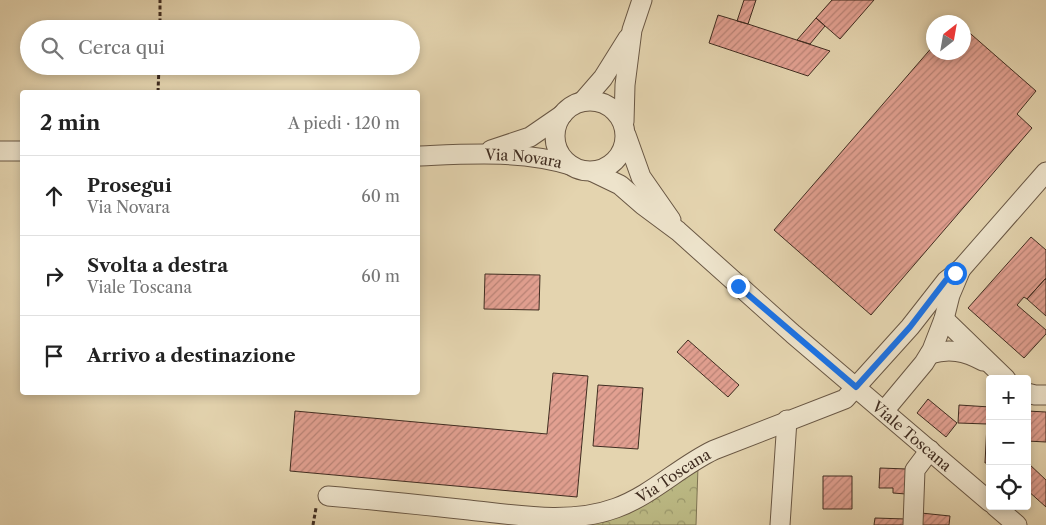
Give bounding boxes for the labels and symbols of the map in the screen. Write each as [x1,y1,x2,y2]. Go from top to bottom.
north arrow [926,15,971,60]
street label: Via Novara [484,144,565,172]
route start [944,262,967,285]
route end [727,275,750,298]
street label: Viale Toscana [868,396,956,475]
street label: Via Toscana [631,444,714,507]

